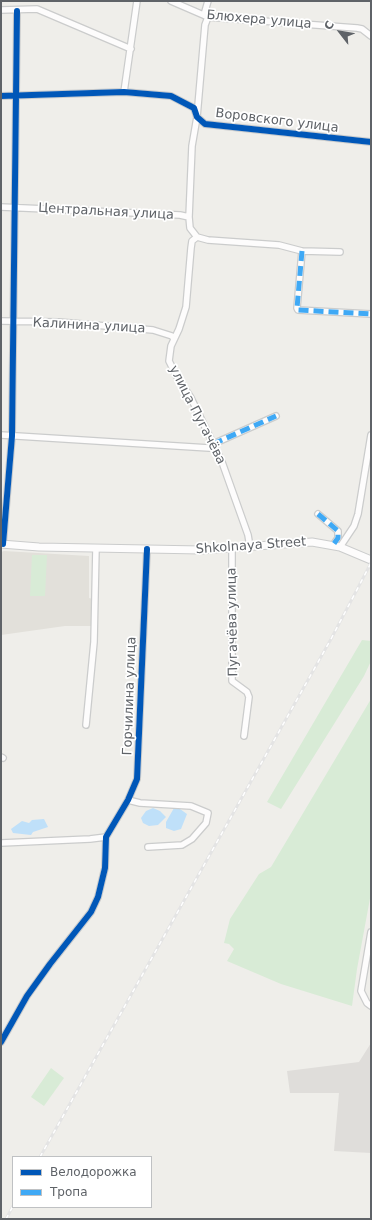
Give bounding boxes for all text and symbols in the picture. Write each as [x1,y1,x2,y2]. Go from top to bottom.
street label: Блюхера улица [206,8,312,32]
north arrow [320,12,360,52]
text: С [322,19,337,32]
street label: Воровского улица [215,106,339,136]
street label: Центральная улица [38,201,174,223]
street label: Калинина улица [32,315,146,337]
street label: улица Пугачёва [165,363,229,467]
street label: Shkolnaya Street [195,534,307,558]
street label: Пугачёва улица [224,567,242,677]
street label: Горчилина улица [120,636,140,756]
legend [12,1156,152,1208]
text: Велодорожка [50,1165,137,1179]
text: Тропа [50,1185,88,1199]

